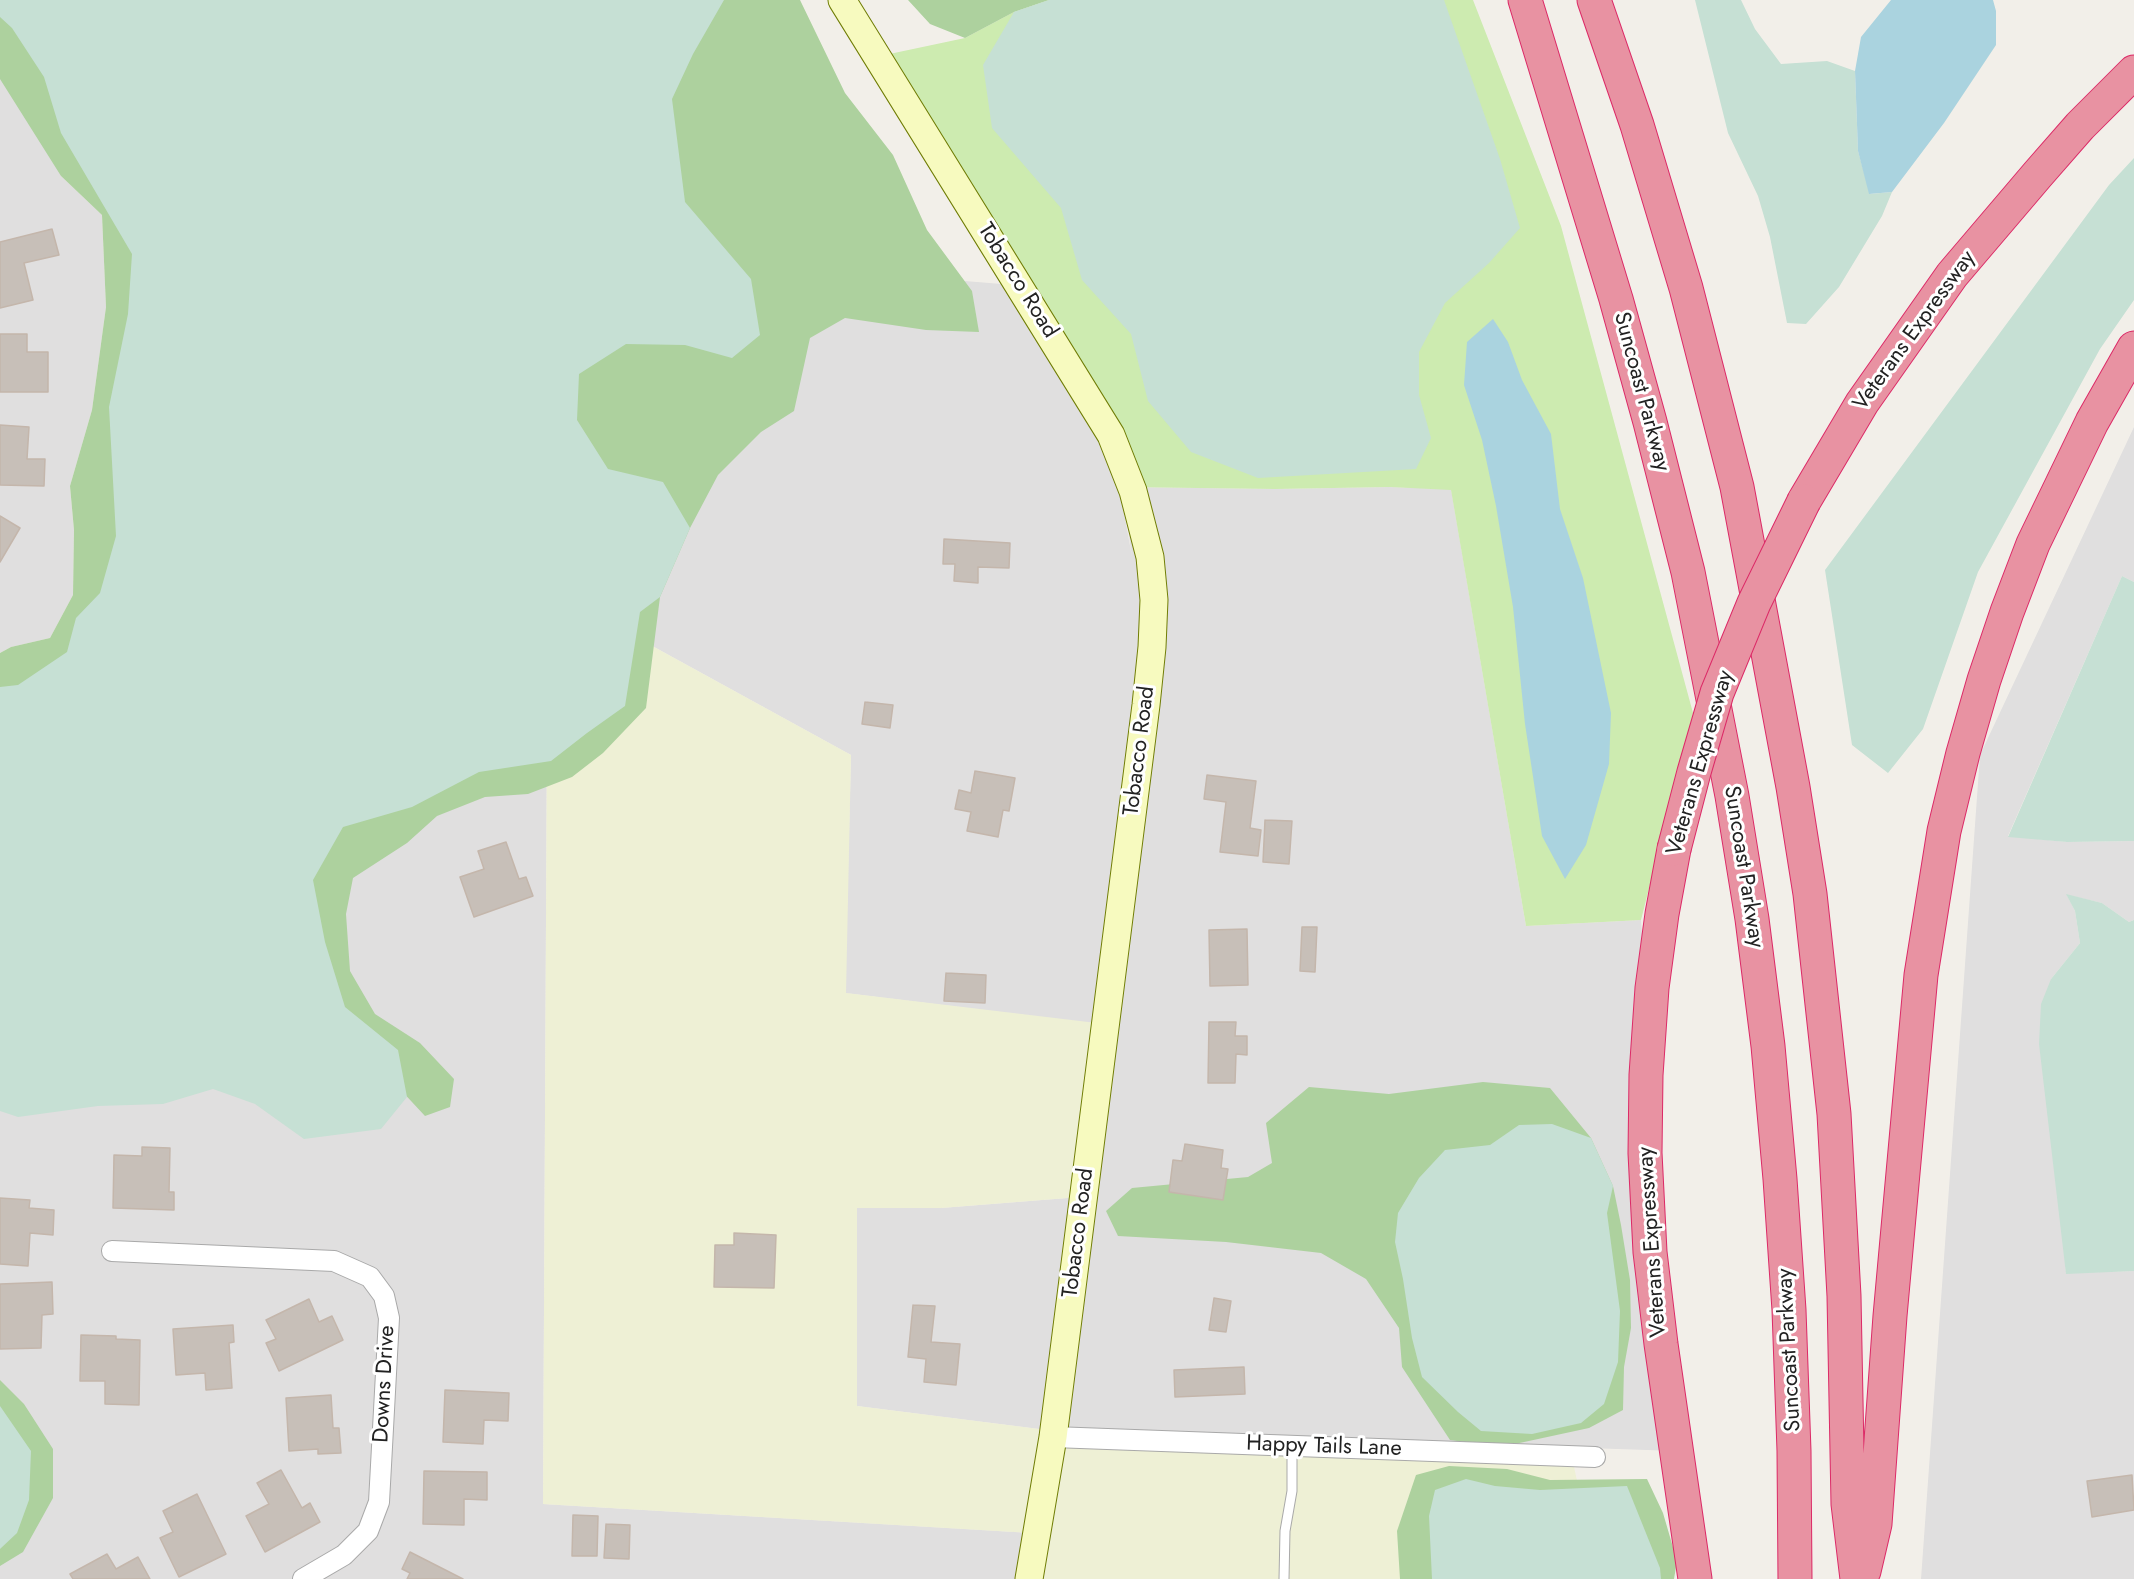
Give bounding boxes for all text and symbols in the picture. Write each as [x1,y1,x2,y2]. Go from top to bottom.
street label: Tobacco Road [971,219,1063,343]
street label: Veterans Expressway [1848,246,1982,416]
street label: Suncoast Parkway [1607,310,1675,474]
street label: Veterans Expressway [1662,668,1740,858]
street label: Tobacco Road [1119,685,1161,817]
street label: Suncoast Parkway [1717,784,1769,950]
street label: Veterans Expressway [1633,1146,1673,1338]
street label: Tobacco Road [1058,1167,1100,1299]
street label: Suncoast Parkway [1773,1268,1807,1432]
street label: Downs Drive [369,1325,401,1443]
street label: Happy Tails Lane [1246,1431,1402,1463]

